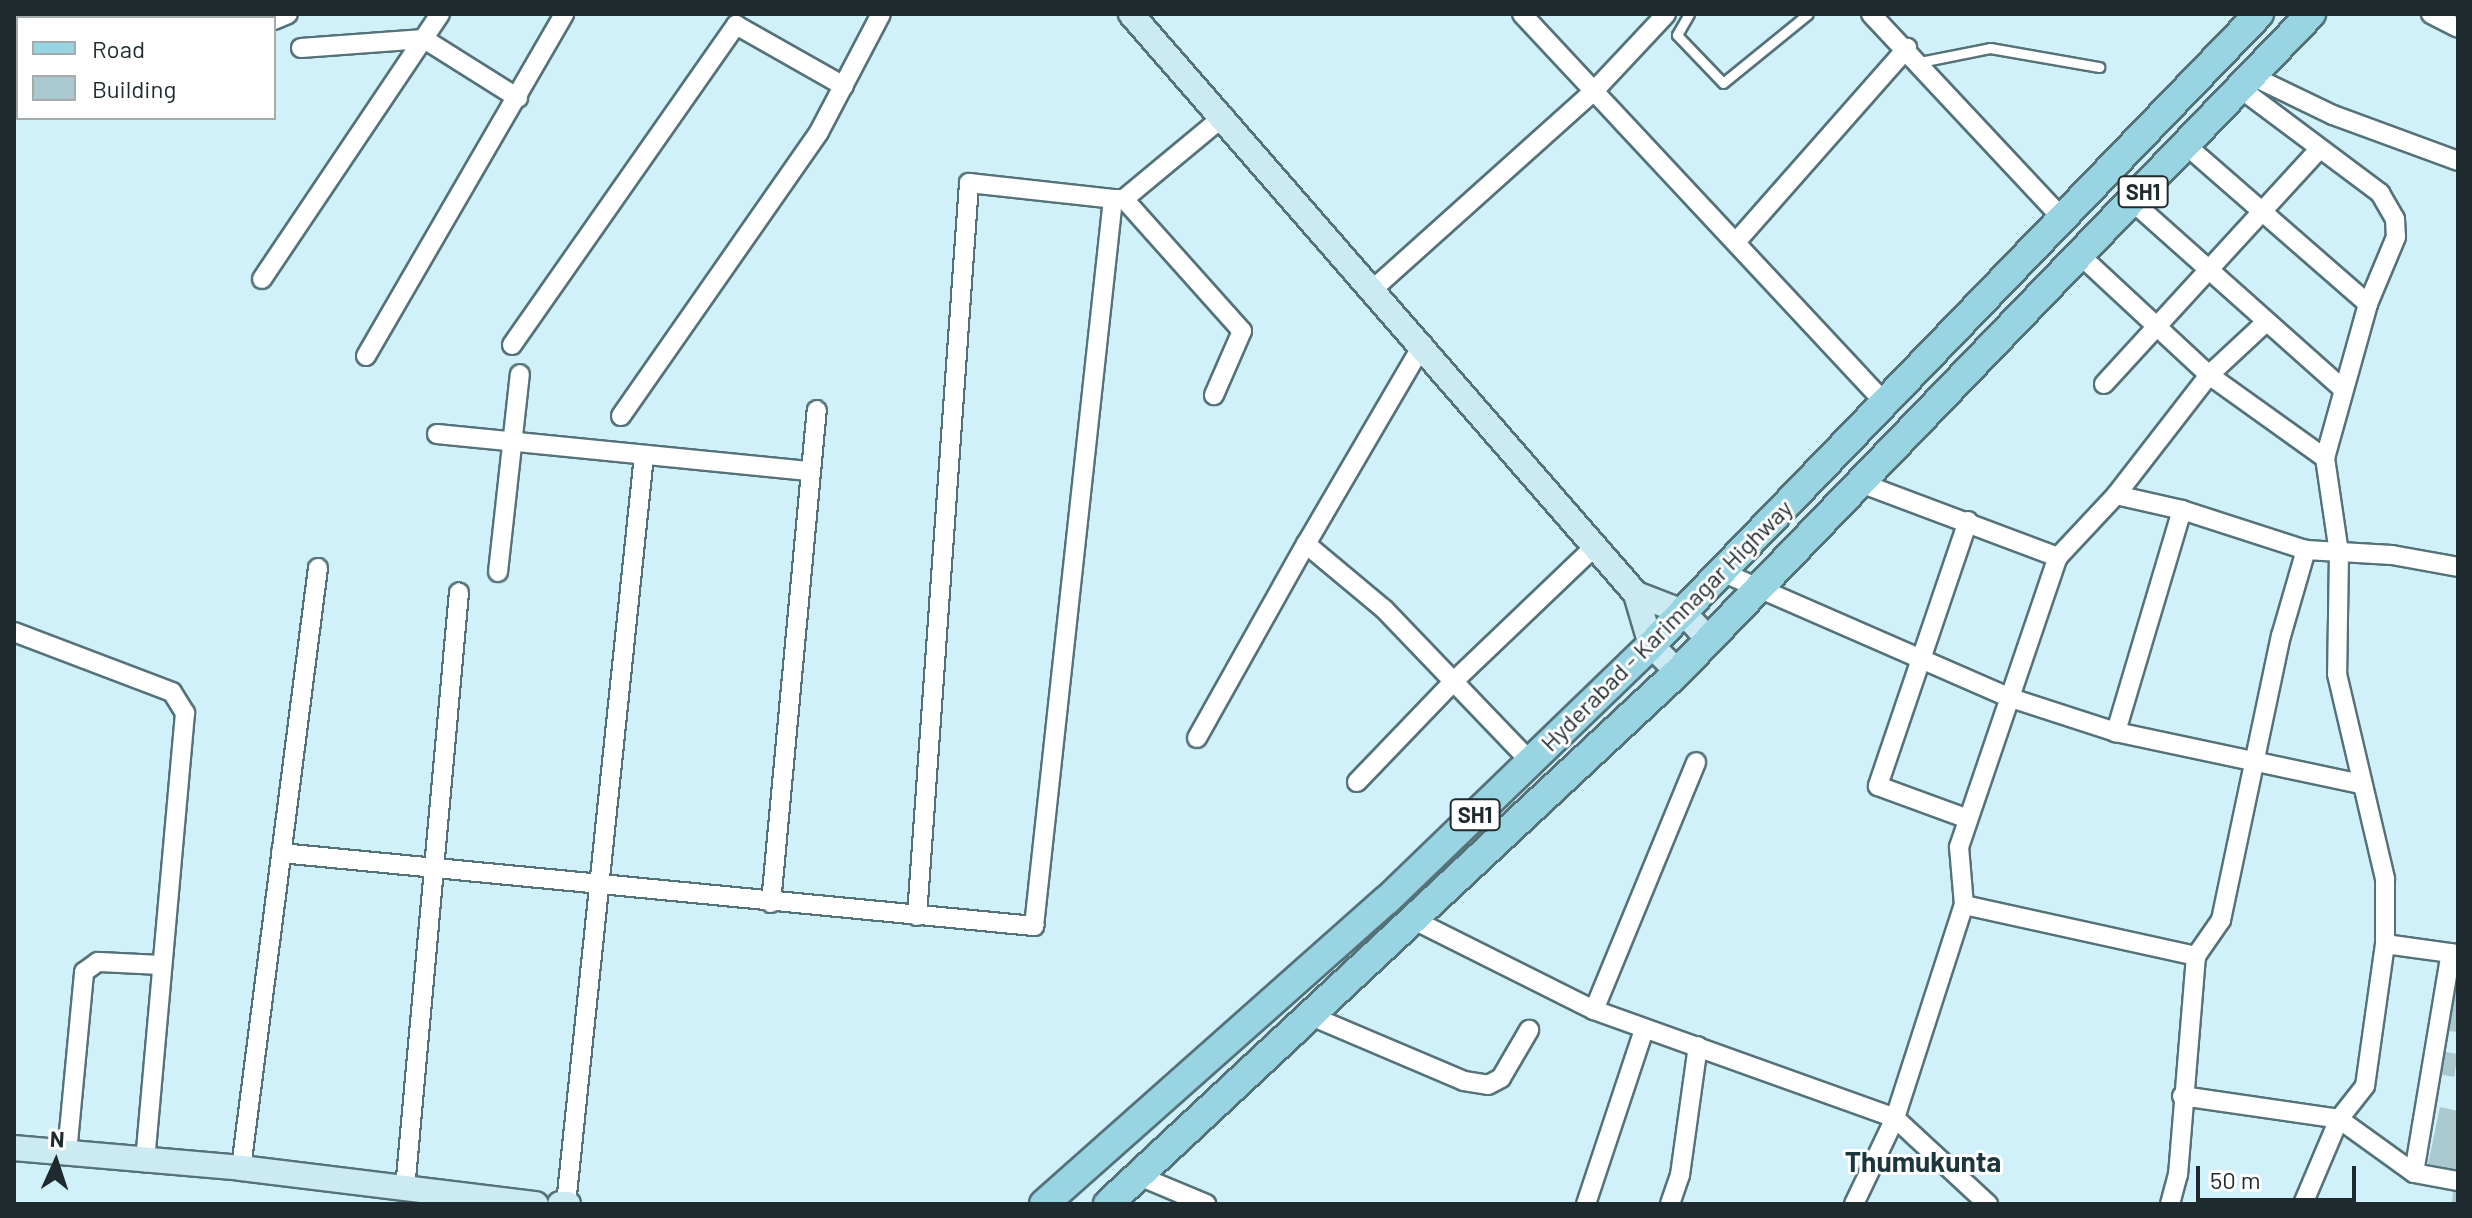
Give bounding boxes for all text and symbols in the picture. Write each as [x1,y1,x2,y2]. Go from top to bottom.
legend [16,16,276,120]
text: Road [92,34,145,63]
text: Building [92,74,176,103]
road number: SH1 [2117,174,2169,210]
street label: Hyderabad - Karimnagar Highway [1534,493,1798,757]
road number: SH1 [1449,797,1501,833]
north arrow [16,1122,96,1202]
text: N [49,1125,65,1151]
district label: Thumukunta [1845,1144,2001,1178]
scale bar [2200,1150,2360,1200]
text: 50 m [2210,1165,2261,1194]

